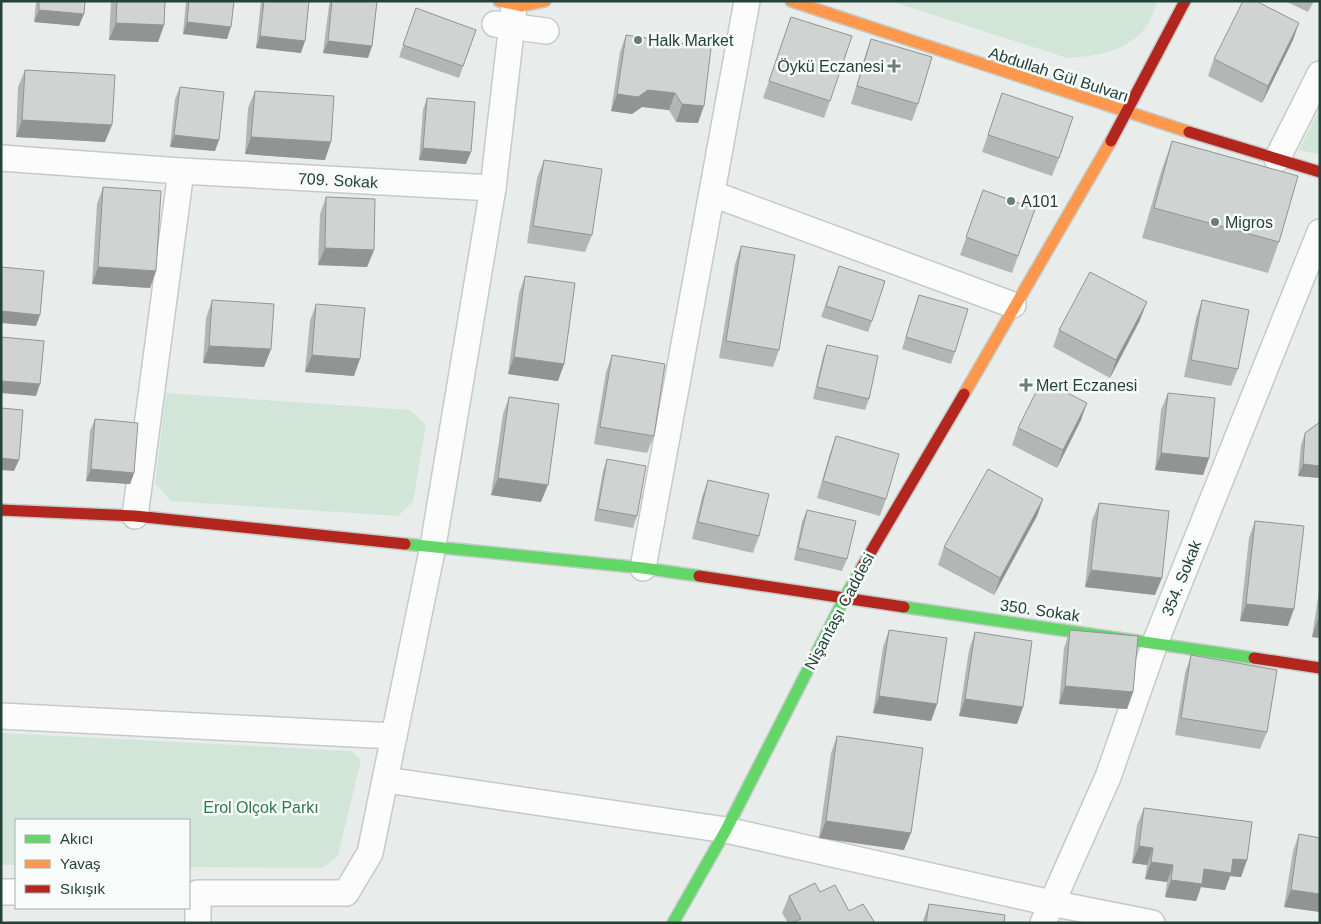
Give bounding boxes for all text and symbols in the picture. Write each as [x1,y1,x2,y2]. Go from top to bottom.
place label: Halk Market [648,32,734,49]
marker: Halk Market [632,34,644,46]
street label: Abdullah Gül Bulvarı [987,44,1131,105]
place label: Öykü Eczanesi [777,58,884,75]
marker: Öykü Eczanesi [888,60,900,72]
street label: 709. Sokak [298,170,379,191]
place label: A101 [1021,193,1058,210]
marker: A101 [1005,195,1017,207]
place label: Migros [1225,214,1273,231]
marker: Migros [1209,216,1221,228]
place label: Mert Eczanesi [1036,377,1137,394]
marker: Mert Eczanesi [1020,379,1032,391]
street label: 354. Sokak [1159,537,1205,618]
street label: Nişantaşı Caddesi [801,550,877,673]
street label: 350. Sokak [999,597,1082,625]
park label: Erol Olçok Parkı [203,799,319,816]
legend [15,819,190,909]
text: Akıcı [60,830,93,847]
text: Yavaş [60,855,101,872]
text: Sıkışık [60,880,106,897]

